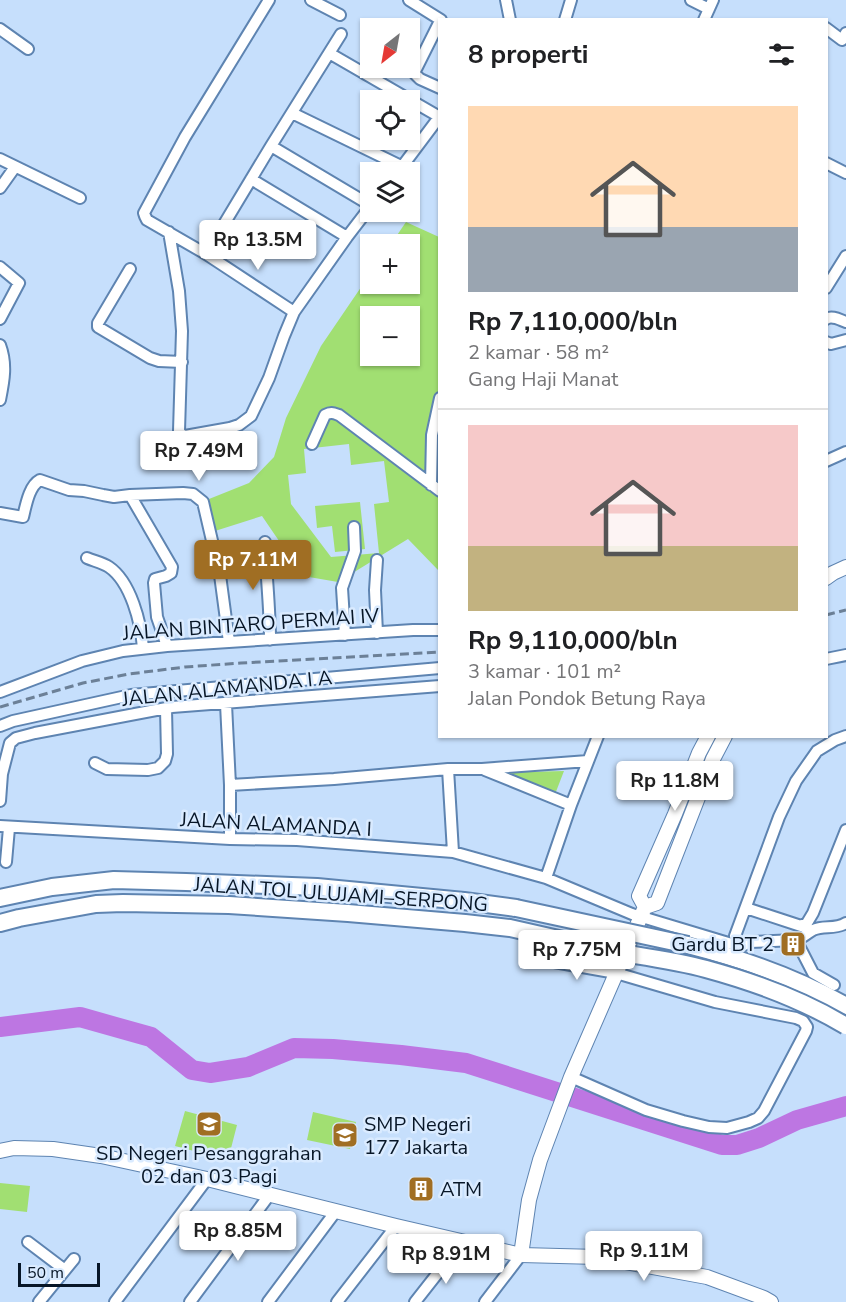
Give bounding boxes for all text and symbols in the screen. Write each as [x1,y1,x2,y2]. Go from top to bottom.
north arrow [360,18,420,78]
map controls [360,18,420,366]
text: 8 properti [468,37,588,72]
icon: filters [765,38,798,71]
button: locate [360,90,420,150]
icon: home [579,145,687,253]
button: layers [360,162,420,222]
pin: Rp 13.5M [196,220,320,271]
text: Rp 13.5M [213,226,303,253]
button: + [360,234,420,294]
text: Rp 7,110,000/bln [468,304,678,339]
button: − [360,306,420,366]
text: 2 kamar · 58 m² [468,339,609,366]
text: Gang Haji Manat [468,366,618,393]
pin: Rp 7.49M [137,431,261,482]
text: Rp 7.49M [154,437,244,464]
icon: home [579,464,687,572]
pin: Rp 7.11M [191,540,315,591]
text: Rp 7.11M [208,546,298,573]
street label: JALAN BINTARO PERMAI IV [121,602,380,647]
text: Rp 9,110,000/bln [468,623,678,658]
text: 3 kamar · 101 m² [468,658,621,685]
street label: JALAN ALAMANDA I A [120,664,334,713]
text: Jalan Pondok Betung Raya [468,685,706,712]
pin: Rp 11.8M [613,761,737,812]
text: Rp 11.8M [630,767,720,794]
street label: JALAN ALAMANDA I [179,806,372,843]
street label: JALAN TOL ULUJAMI–SERPONG [192,871,489,918]
building icon: Gardu BT 2 [778,929,808,959]
pin: Rp 7.75M [515,930,639,981]
place label: Gardu BT 2 [671,931,774,958]
text: Rp 7.75M [532,936,622,963]
school or university icon: SD Negeri Pesanggrahan 02 dan 03 Pagi [194,1109,224,1139]
place label: SMP Negeri 177 Jakarta [364,1111,471,1161]
school or university icon: SMP Negeri 177 Jakarta [330,1120,360,1150]
place label: SD Negeri Pesanggrahan 02 dan 03 Pagi [96,1140,322,1190]
building icon: ATM [406,1174,436,1204]
place label: ATM [440,1176,482,1203]
pin: Rp 8.85M [176,1211,300,1262]
text: Rp 8.85M [193,1217,283,1244]
pin: Rp 9.11M [582,1231,706,1282]
pin: Rp 8.91M [384,1234,508,1285]
text: Rp 9.11M [599,1237,689,1264]
text: Rp 8.91M [401,1240,491,1267]
scale bar [18,1260,100,1288]
text: 50 m [27,1262,64,1284]

